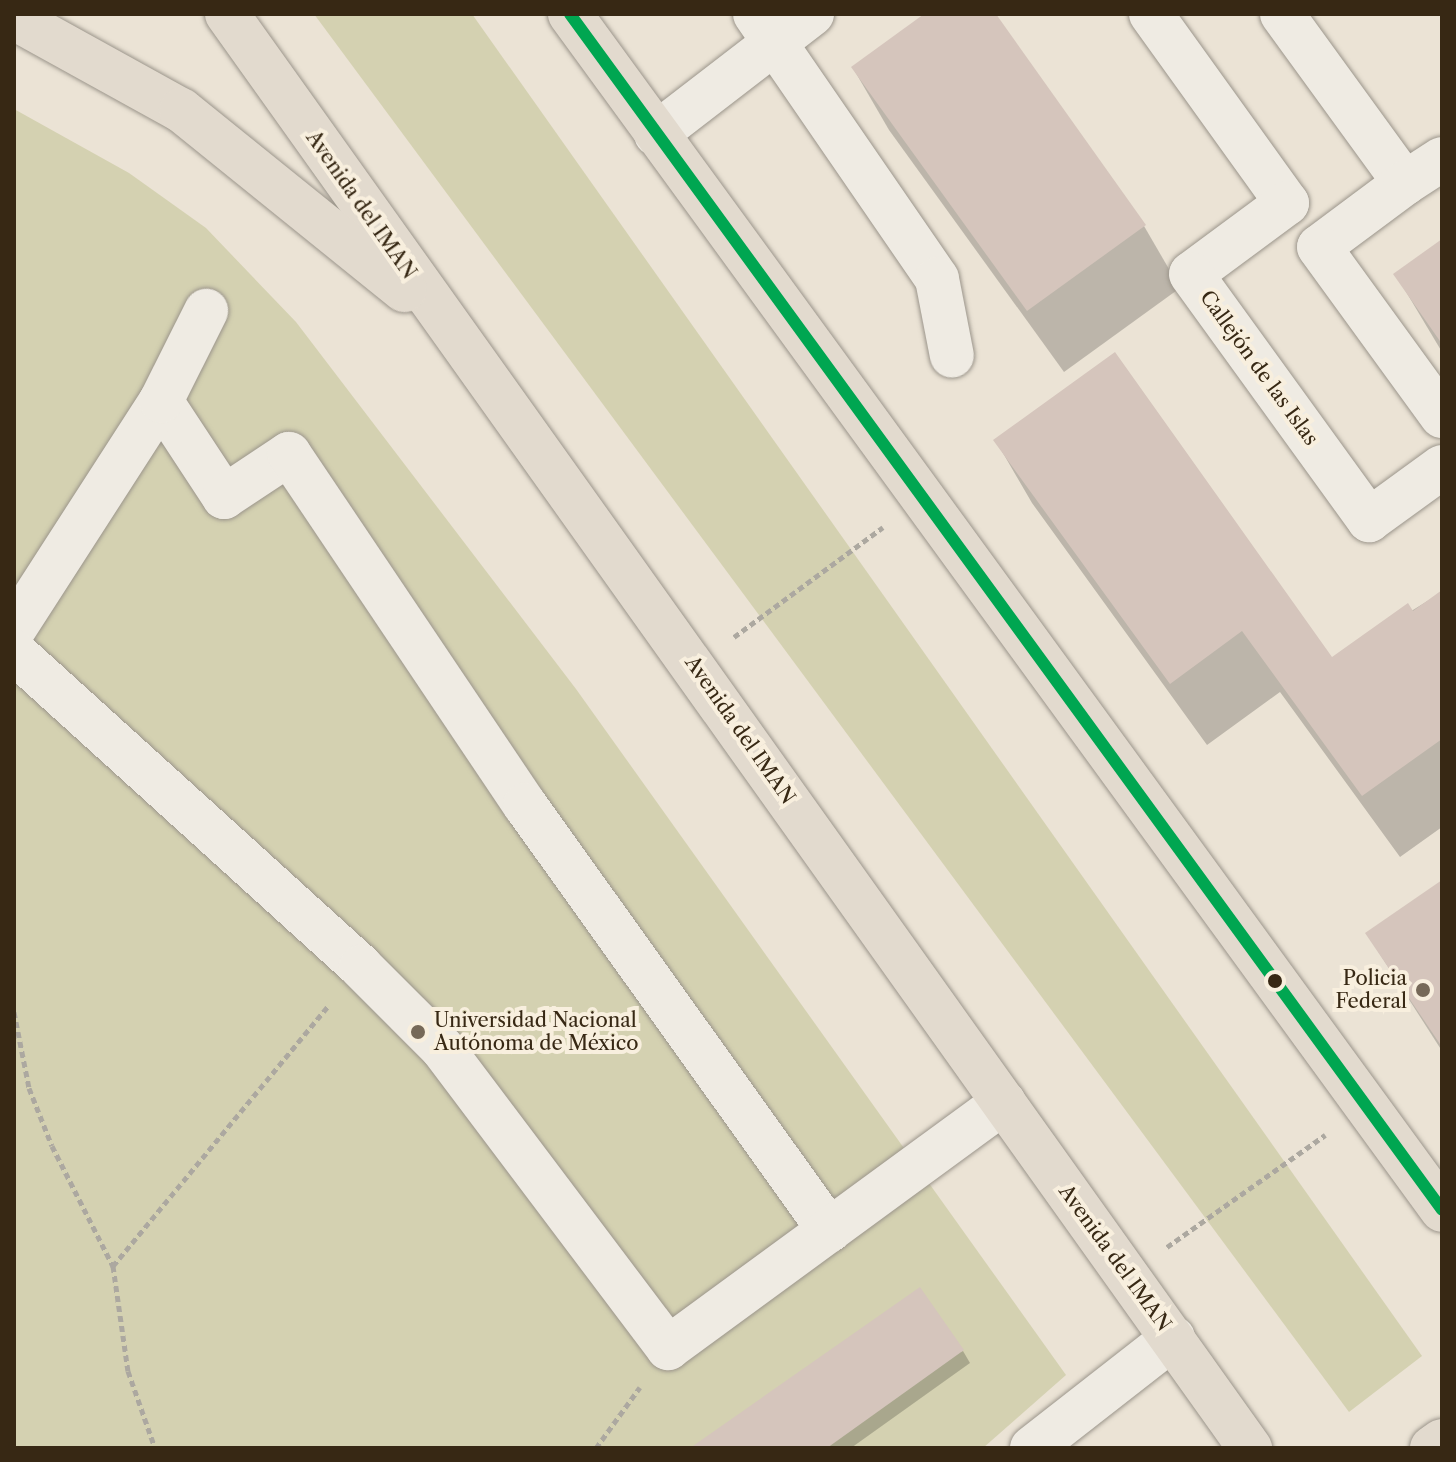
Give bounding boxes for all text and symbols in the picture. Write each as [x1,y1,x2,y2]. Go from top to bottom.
street label: Avenida del IMAN [301,126,421,284]
street label: Callejón de las Islas [1195,286,1323,450]
street label: Avenida del IMAN [680,651,800,809]
place label: Policia Federal [1335,966,1407,1013]
unlabelled marker [1267,973,1283,989]
marker: Policia Federal [1414,981,1432,999]
place label: Universidad Nacional Autónoma de México [434,1008,639,1055]
marker: Universidad Nacional Autónoma de México [409,1023,427,1041]
street label: Avenida del IMAN [1054,1180,1176,1336]

